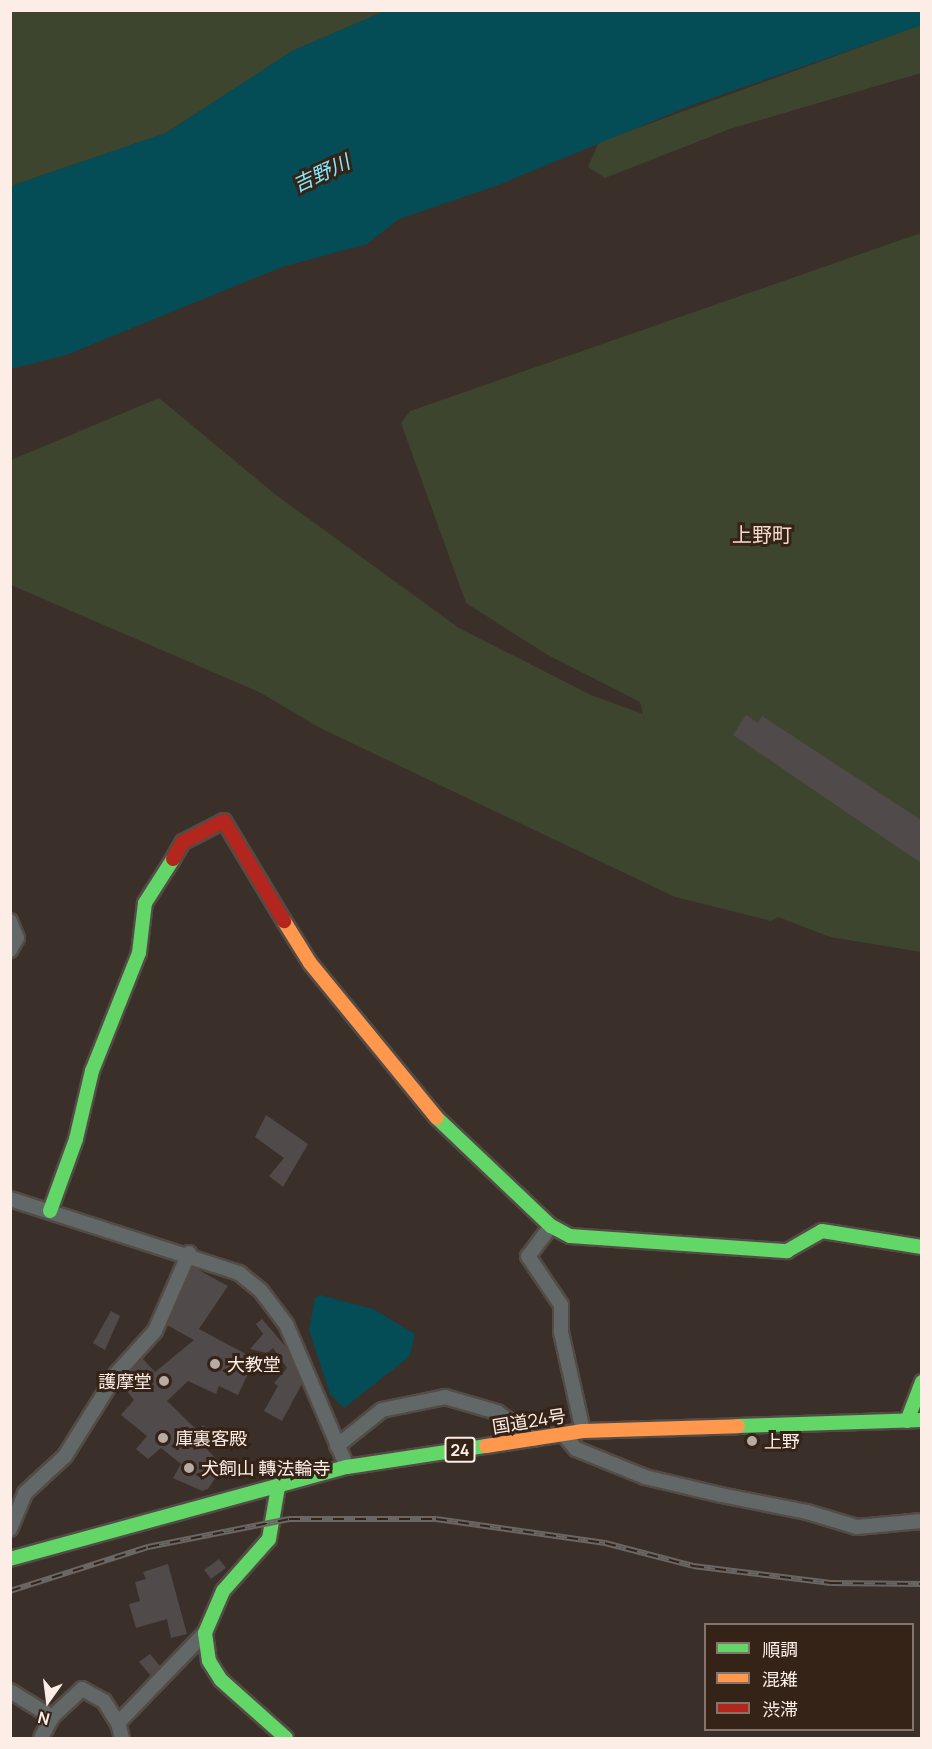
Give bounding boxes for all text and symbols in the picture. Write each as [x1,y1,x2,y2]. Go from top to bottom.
water label: 吉野川 [289,149,353,197]
district label: 上野町 [732,522,792,546]
place label: 大教堂 [227,1353,281,1375]
marker: 大教堂 [208,1357,222,1371]
place label: 護摩堂 [98,1370,152,1392]
marker: 護摩堂 [157,1374,171,1388]
street label: 国道24号 [491,1405,567,1437]
place label: 庫裏客殿 [175,1427,247,1449]
place label: 上野 [764,1430,800,1452]
marker: 庫裏客殿 [156,1431,170,1445]
marker: 上野 [745,1434,759,1448]
road number: 24 [444,1437,476,1463]
place label: 犬飼山 轉法輪寺 [201,1457,331,1479]
marker: 犬飼山 轉法輪寺 [182,1461,196,1475]
legend [704,1623,914,1731]
text: 順調 [762,1637,798,1661]
text: 混雑 [762,1667,798,1691]
north arrow [18,1671,78,1731]
text: 渋滞 [762,1697,798,1721]
text: N [35,1706,52,1731]

